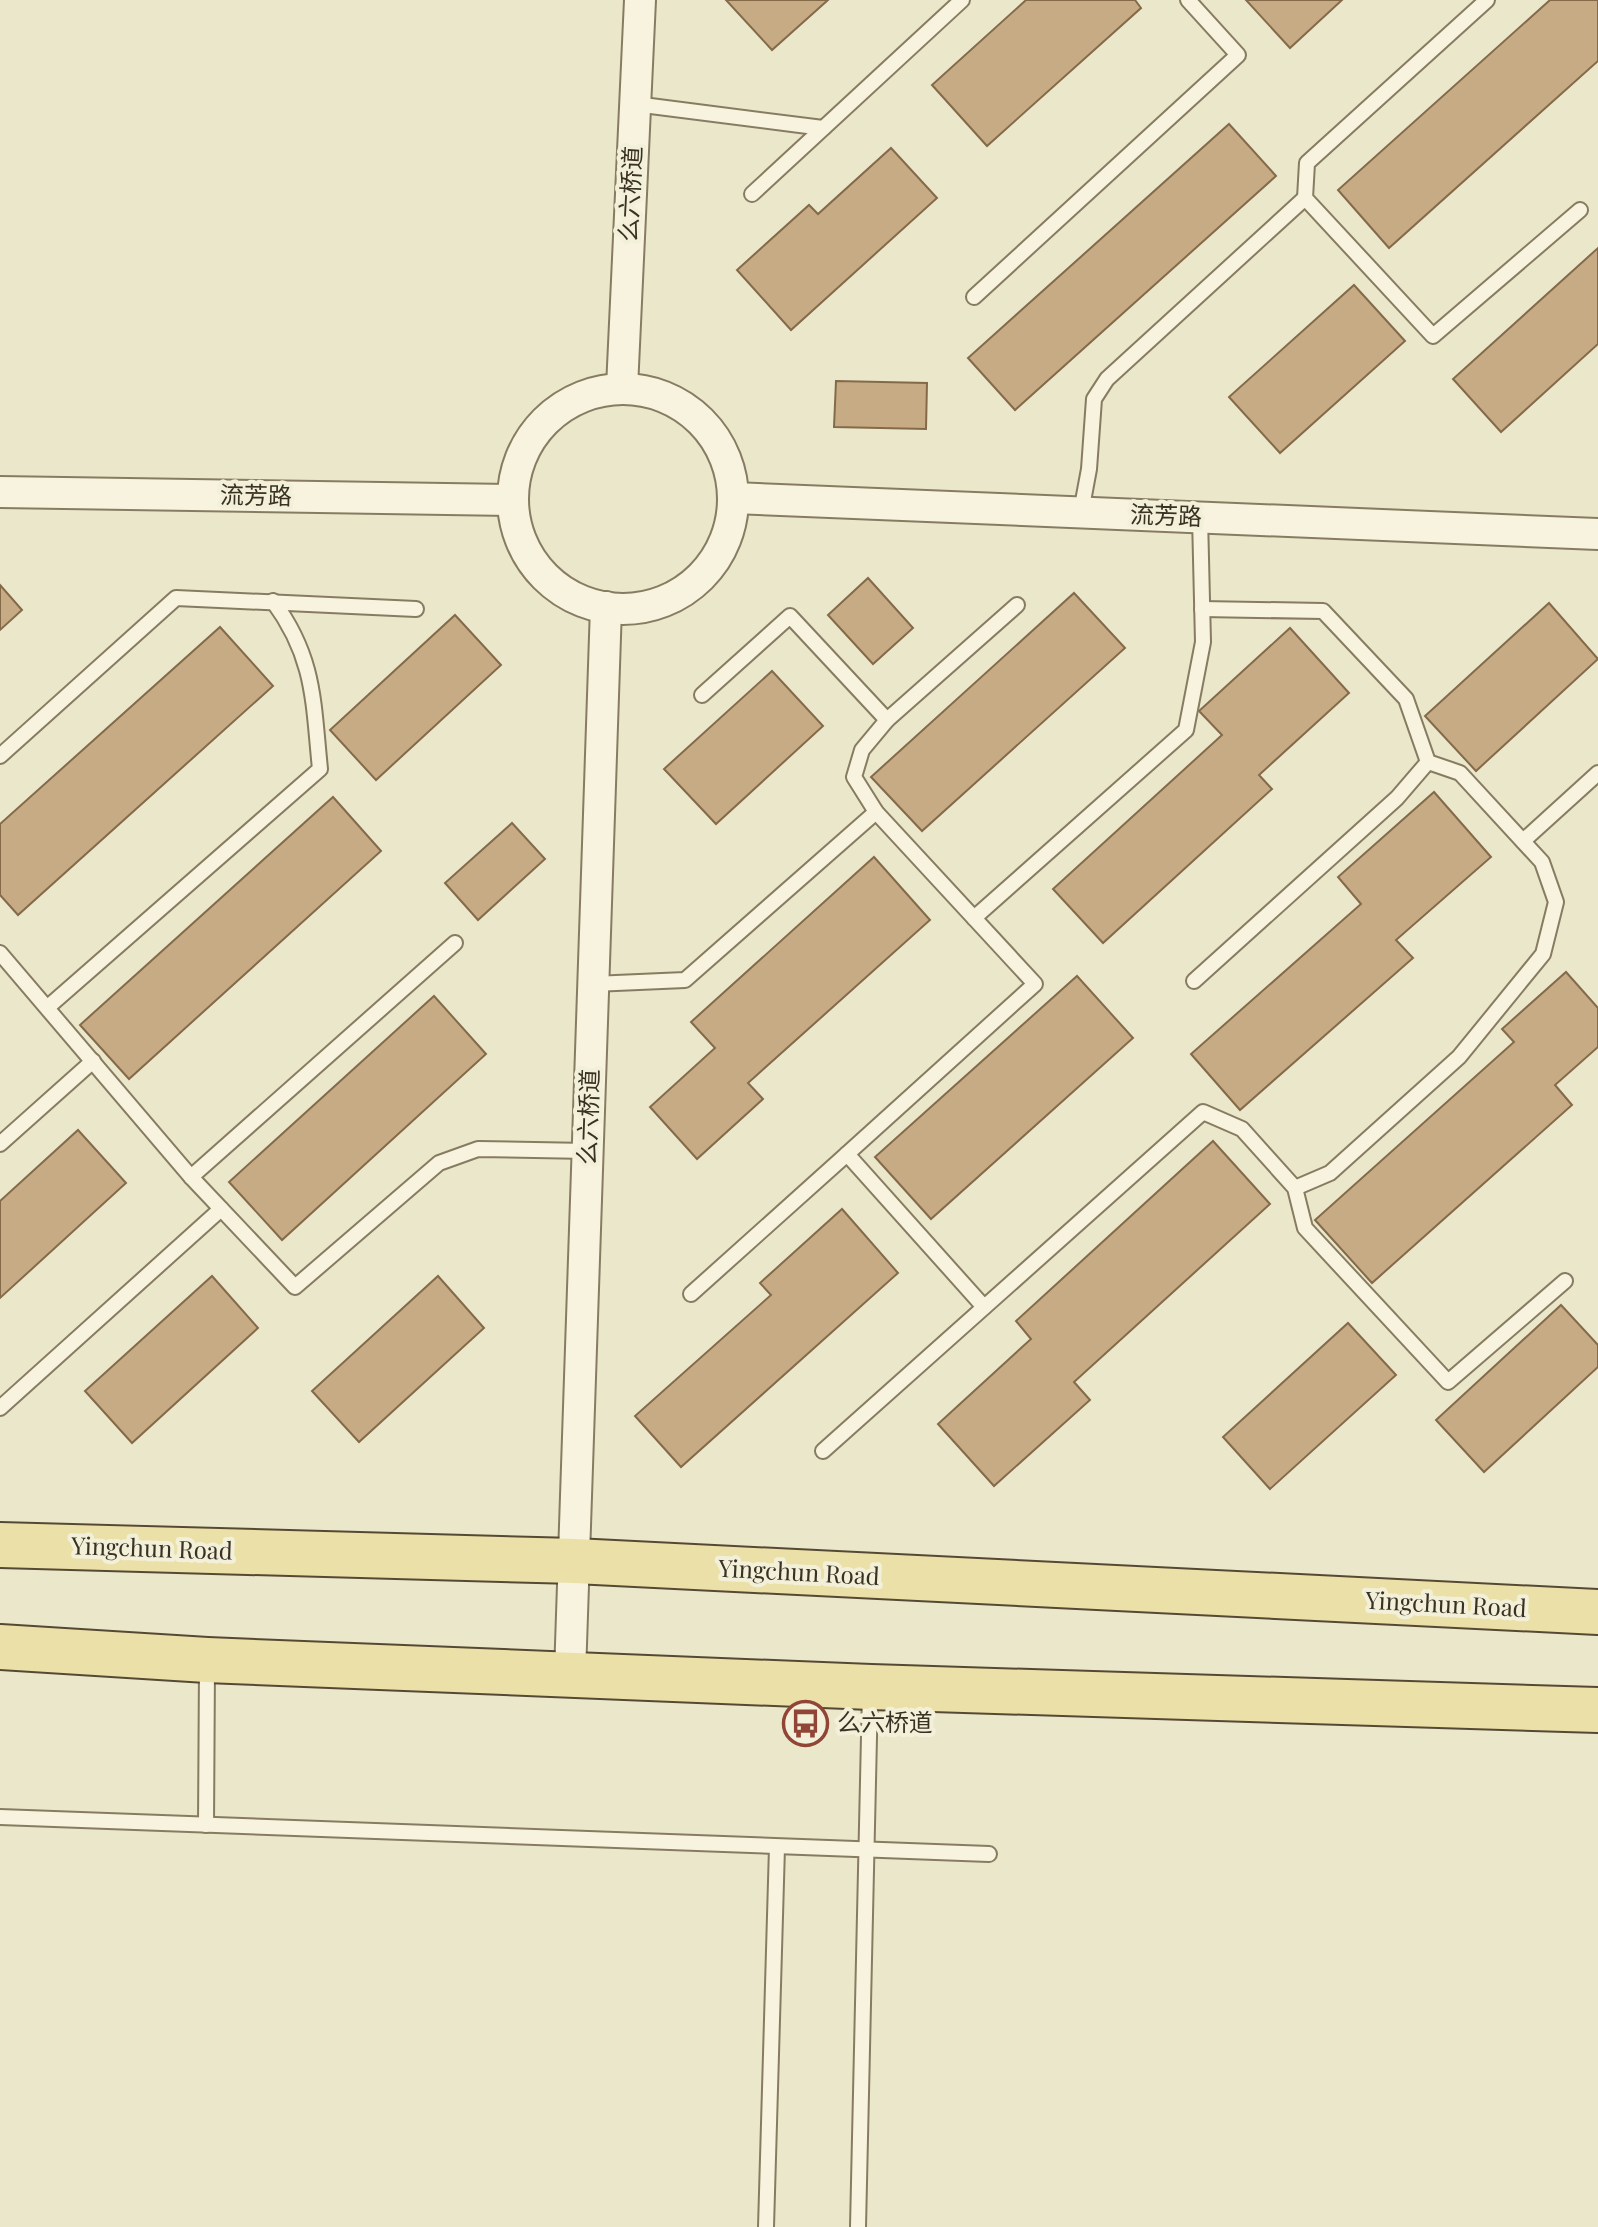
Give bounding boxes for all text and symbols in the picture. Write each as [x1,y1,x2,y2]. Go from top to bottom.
street label: 么六桥道 [611,145,647,243]
street label: 流芳路 [220,477,292,511]
street label: 流芳路 [1130,497,1203,531]
street label: 么六桥道 [569,1068,605,1165]
street label: Yingchun Road [70,1528,233,1566]
street label: Yingchun Road [717,1551,881,1591]
street label: Yingchun Road [1364,1583,1528,1623]
bus stop icon: 么六桥道 [782,1699,830,1747]
place label: 么六桥道 [837,1705,933,1737]

